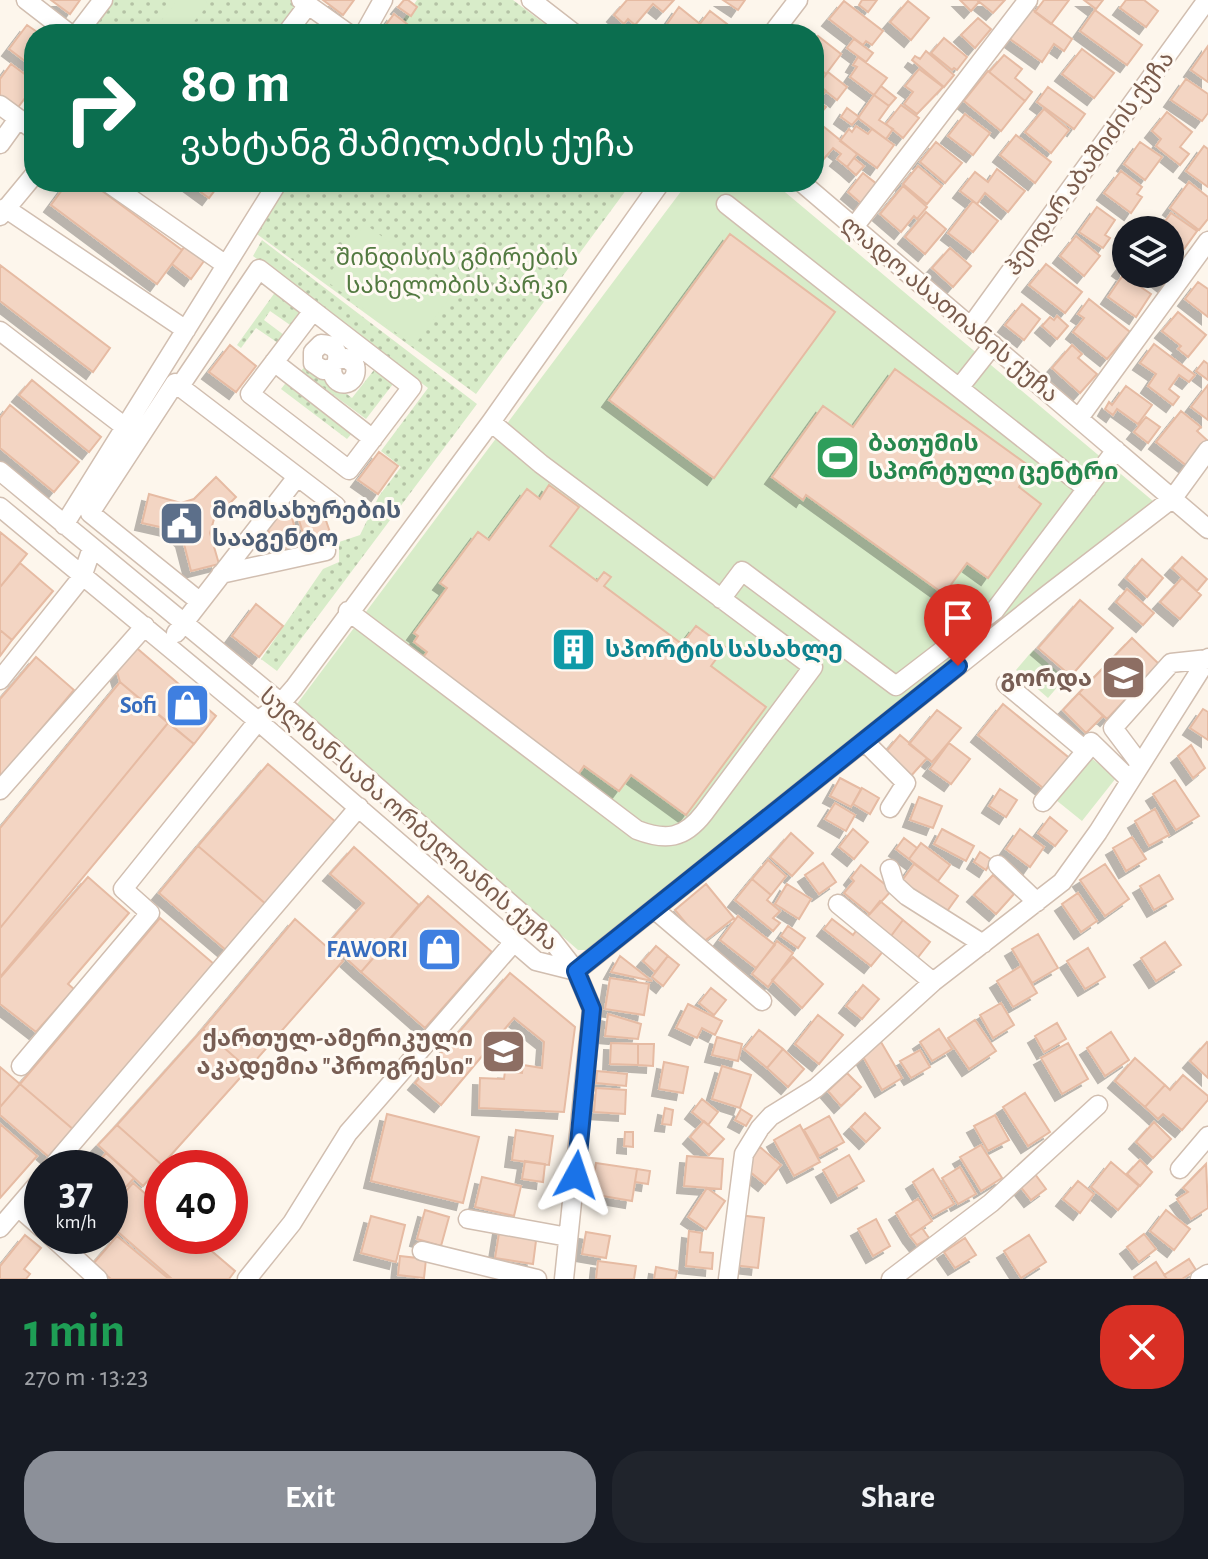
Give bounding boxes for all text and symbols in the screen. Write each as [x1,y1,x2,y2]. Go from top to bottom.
street label: ჰეიდარ აბაშიძის ქუჩა [1001,47,1180,281]
icon: right [48,56,152,160]
text: 80 m [180,56,290,112]
text: ვახტანგ შამილაძის ქუჩა [180,127,635,163]
street label: ლადო ასათიანის ქუჩა [835,212,1063,408]
map controls [1112,216,1184,288]
button: layers [1112,216,1184,288]
park label: შინდისის გმირების სახელობის პარკი [336,246,578,299]
place label: ბათუმის სპორტული ცენტრი [868,432,1119,485]
sports icon: ბათუმის სპორტული ცენტრი [813,433,861,481]
place label: მომსახურების სააგენტო [212,499,401,552]
public building icon: მომსახურების სააგენტო [157,500,205,548]
pin [924,584,992,666]
icon: arrive [936,596,980,640]
building icon: სპორტის სასახლე [550,625,598,673]
place label: სპორტის სასახლე [605,638,843,663]
school or university icon: გორდა [1099,654,1147,702]
place label: გორდა [1000,667,1092,693]
shop icon: Sofi [164,681,212,729]
street label: სულხან-საბა ორბელიანის ქუჩა [254,684,562,956]
place label: Sofi [120,694,157,718]
shop icon: FAWORI [415,925,463,973]
place label: FAWORI [326,938,408,962]
place label: ქართულ-ამერიკული აკადემია "პროგრესი" [197,1027,473,1081]
school or university icon: ქართულ-ამერიკული აკადემია "პროგრესი" [480,1028,528,1076]
position arrow [534,1133,618,1217]
speed limit sign: 40 [144,1150,248,1254]
text: 37 [59,1172,93,1212]
text: km/h [55,1212,97,1232]
button: close [1100,1305,1184,1389]
text: 1 min [24,1308,125,1356]
text: 270 m · 13:23 [24,1364,148,1390]
button: Exit [24,1451,596,1543]
button: Share [612,1451,1184,1543]

